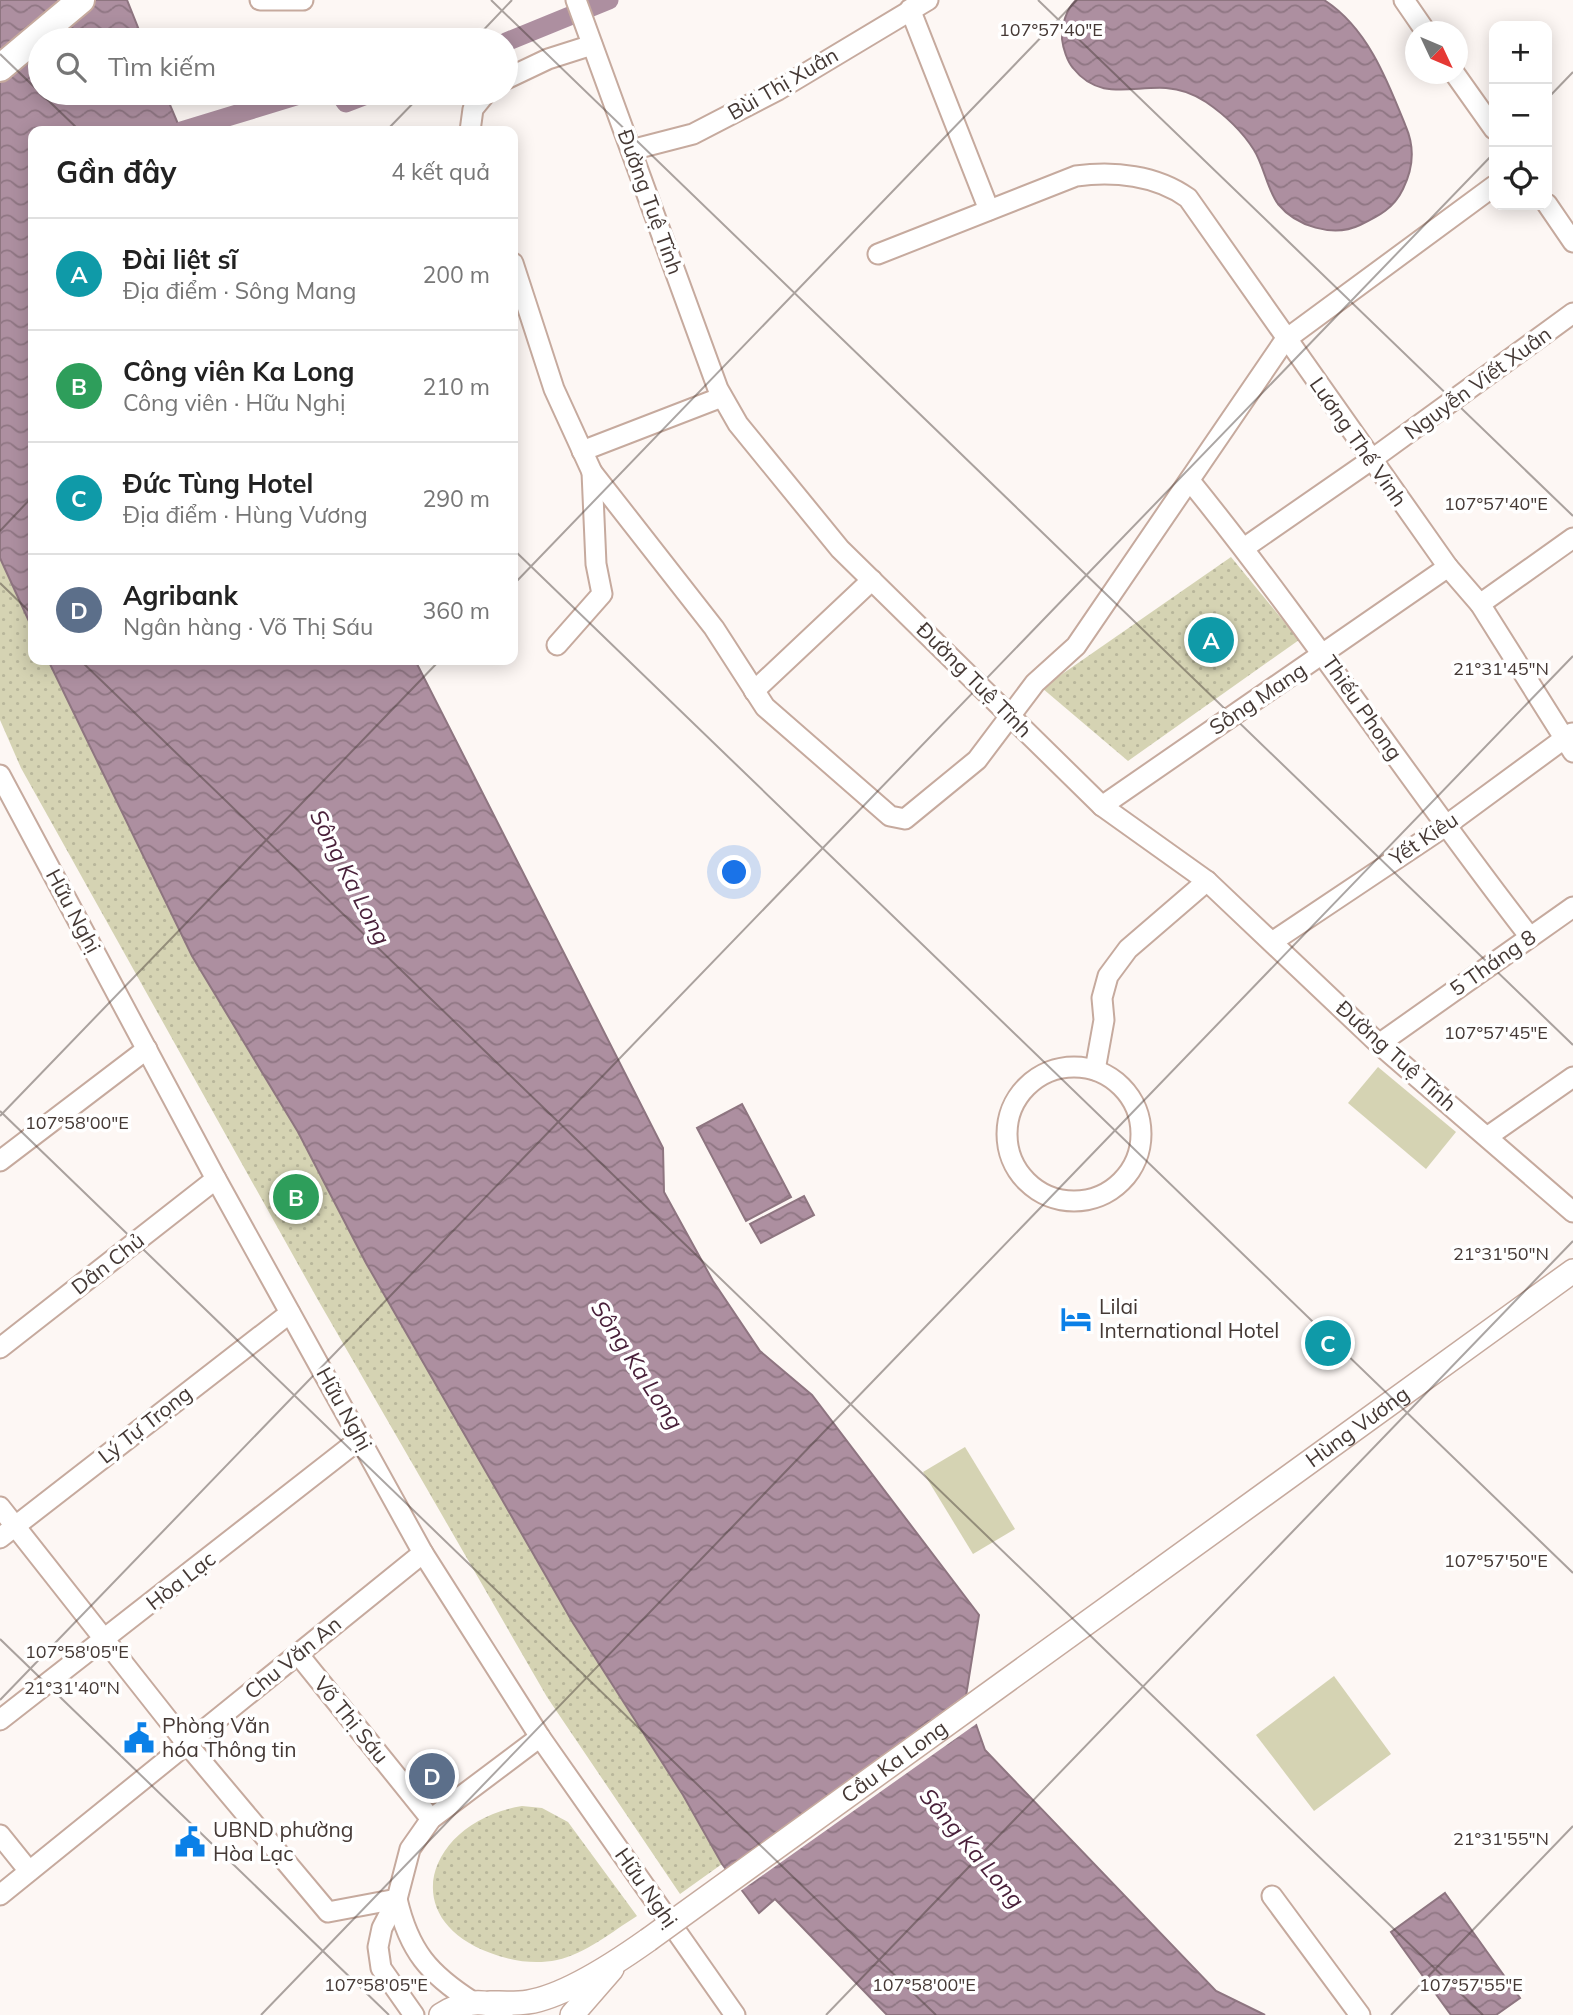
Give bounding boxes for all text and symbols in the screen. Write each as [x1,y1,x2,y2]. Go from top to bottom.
text: 107°57'40"E [999,18,1103,41]
north arrow [1405,21,1468,84]
map controls [1489,21,1552,210]
button: + [1489,21,1552,84]
search box [28,28,518,105]
street label: Bùi Thị Xuân [723,41,842,125]
icon: search [52,48,90,86]
text: Tìm kiếm [108,50,216,83]
button: − [1489,84,1552,147]
street label: Đường Tuệ Tĩnh [613,125,689,278]
button: locate [1489,147,1552,210]
text: Gần đây [56,153,177,191]
text: 4 kết quả [391,157,490,186]
text: Đài liệt sĩ [123,243,237,276]
text: A [70,260,88,289]
text: 200 m [422,260,490,289]
text: Địa điểm · Sông Mang [123,276,356,305]
street label: Nguyễn Viết Xuân [1399,320,1556,444]
text: Công viên Ka Long [123,355,354,388]
text: B [71,372,87,401]
text: 210 m [422,372,490,401]
street label: Lương Thế Vinh [1305,372,1413,511]
text: Công viên · Hữu Nghị [123,388,346,417]
text: Đức Tùng Hotel [123,467,313,500]
text: C [71,484,87,513]
text: 290 m [422,484,490,513]
text: 107°57'40"E [1444,492,1548,515]
text: Địa điểm · Hùng Vương [123,500,368,529]
text: Agribank [123,579,238,612]
text: D [70,596,88,625]
text: 360 m [422,596,490,625]
text: Ngân hàng · Võ Thị Sáu [123,612,373,641]
pin: A [1188,614,1234,666]
street label: Đường Tuệ Tĩnh [912,616,1038,742]
street label: Thiếu Phong [1317,650,1408,765]
street label: Sông Mang [1204,656,1311,740]
text: 21°31'45"N [1453,657,1549,680]
water label: Sông Ka Long [304,804,397,949]
street label: Yết Kiêu [1383,806,1463,871]
your location [717,855,751,889]
street label: Hữu Nghị [41,864,107,957]
street label: 5 Tháng 8 [1445,923,1540,1001]
street label: Đường Tuệ Tĩnh [1331,994,1462,1116]
text: 107°57'45"E [1444,1021,1548,1044]
text: 107°58'00"E [25,1111,129,1134]
pin: B [273,1171,319,1223]
street label: Dân Chủ [66,1227,149,1300]
text: 21°31'50"N [1453,1242,1549,1265]
place label: Lilai International Hotel [1099,1293,1279,1343]
water label: Sông Ka Long [585,1295,690,1435]
hotel icon: Lilai International Hotel [1059,1302,1093,1336]
pin: C [1305,1317,1351,1369]
street label: Hữu Nghị [311,1362,378,1455]
street label: Lý Tự Trọng [92,1380,196,1469]
street label: Hùng Vương [1300,1380,1414,1472]
street label: Hòa Lạc [141,1545,220,1615]
text: 107°57'50"E [1444,1549,1548,1572]
street label: Chu Văn An [239,1610,346,1704]
text: 107°58'05"E [25,1640,129,1663]
street label: Võ Thị Sáu [309,1671,395,1768]
text: 21°31'40"N [24,1676,120,1699]
place label: Phòng Văn hóa Thông tin [162,1712,296,1762]
street label: Cầu Ka Long [836,1714,952,1808]
public building icon: Phòng Văn hóa Thông tin [122,1721,156,1755]
pin: D [409,1750,455,1802]
water label: Sông Ka Long [914,1782,1031,1914]
place label: UBND phường Hòa Lạc [213,1816,353,1866]
public building icon: UBND phường Hòa Lạc [173,1825,207,1859]
text: 21°31'55"N [1453,1827,1549,1850]
street label: Hữu Nghị [610,1843,684,1932]
text: 107°58'05"E [324,1973,428,1996]
text: 107°58'00"E [872,1973,976,1996]
text: 107°57'55"E [1419,1973,1523,1996]

